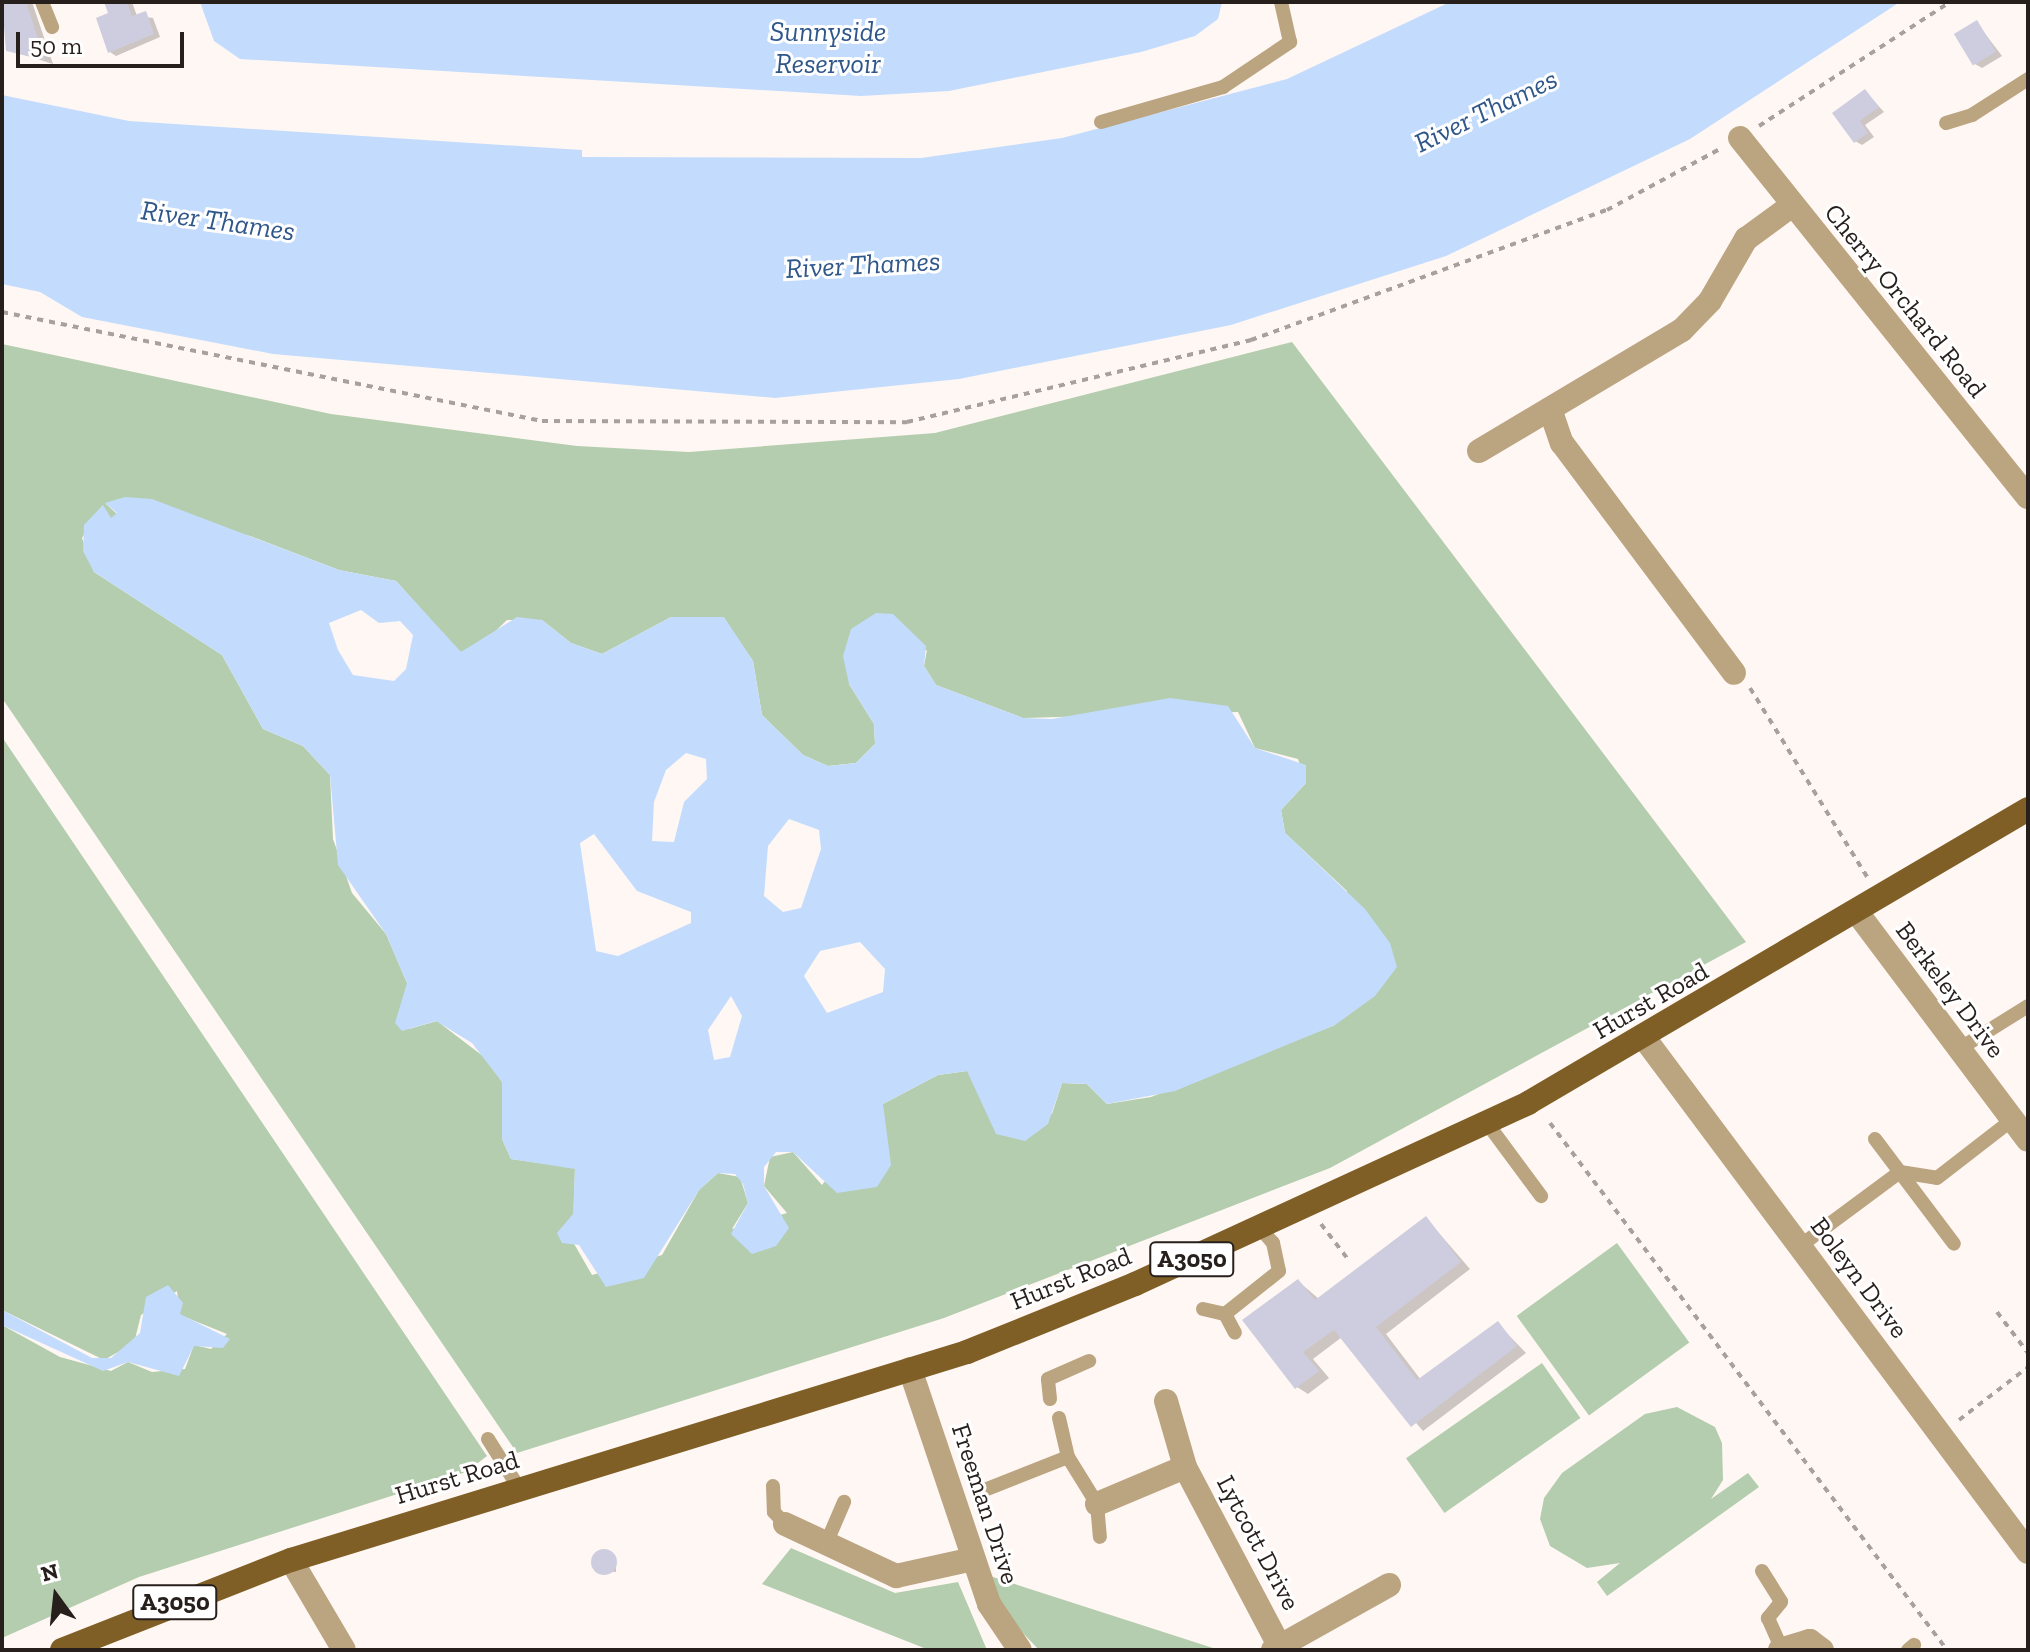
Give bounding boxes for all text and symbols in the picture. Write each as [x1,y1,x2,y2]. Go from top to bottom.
water label: Sunnyside Reservoir [770,15,886,81]
scale bar [20,16,188,66]
text: 50 m [30,31,82,60]
water label: River Thames [1409,62,1563,160]
water label: River Thames [138,194,298,248]
street label: Cherry Orchard Road [1817,198,1993,404]
water label: River Thames [784,244,942,286]
street label: Berkeley Drive [1888,916,2012,1064]
street label: Hurst Road [1588,956,1714,1046]
street label: Boleyn Drive [1804,1212,1914,1344]
road number: A3050 [1148,1239,1236,1279]
street label: Hurst Road [1006,1241,1136,1317]
street label: Freeman Drive [944,1420,1026,1588]
street label: Hurst Road [391,1444,523,1512]
street label: Lytcott Drive [1210,1470,1306,1616]
north arrow [16,1556,96,1636]
text: N [38,1557,61,1588]
road number: A3050 [131,1582,219,1622]

